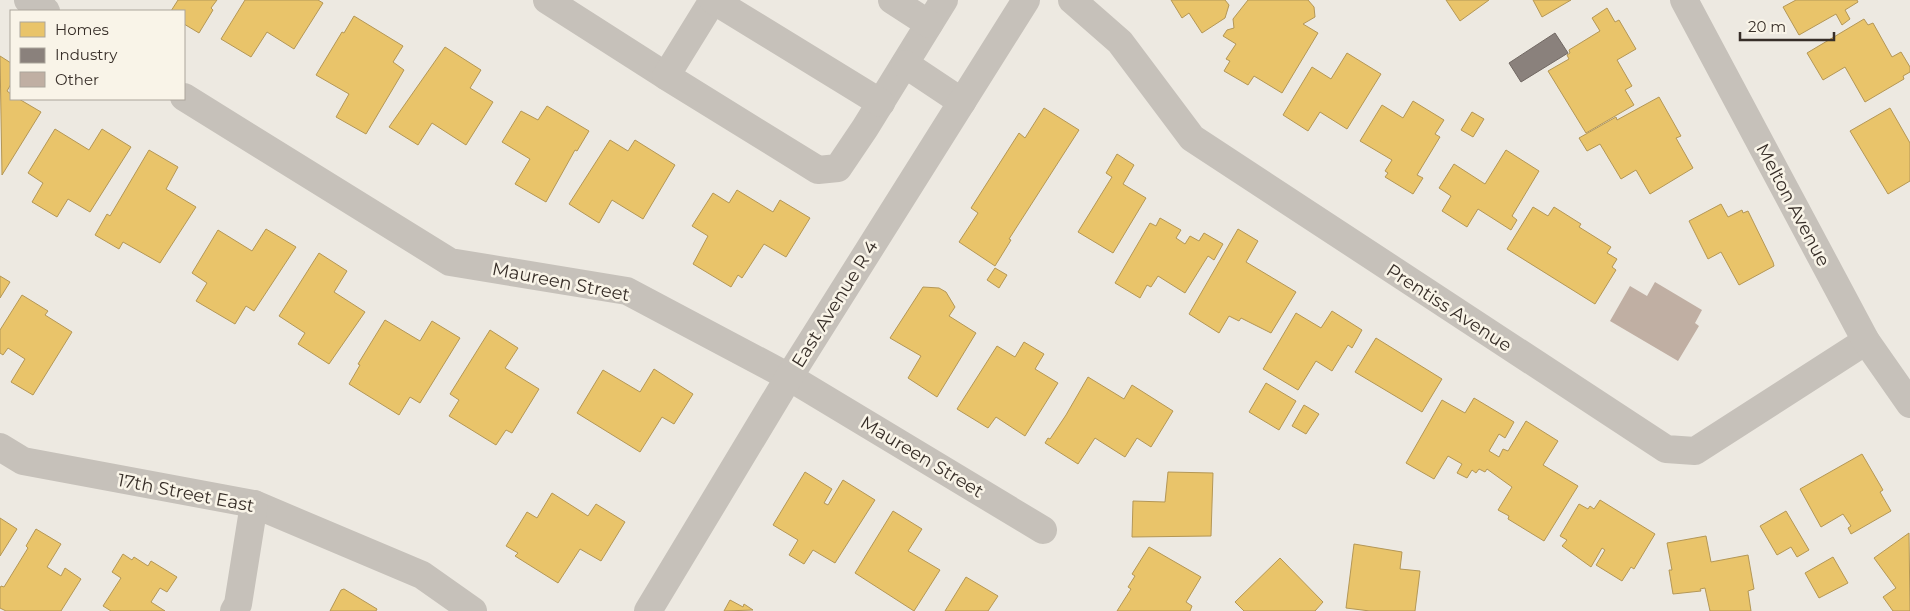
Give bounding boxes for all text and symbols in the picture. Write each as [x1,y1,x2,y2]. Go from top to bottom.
legend [10,10,185,100]
scale bar [1740,10,1834,42]
text: 20 m [1748,17,1786,36]
text: Homes [55,20,109,39]
text: Industry [55,45,118,64]
text: Other [55,70,99,89]
street label: Melton Avenue [1751,140,1835,270]
street label: East Avenue R 4 [787,236,883,372]
street label: Maureen Street [490,258,632,306]
street label: Prentiss Avenue [1382,259,1516,357]
street label: Maureen Street [856,412,988,502]
street label: 17th Street East [116,469,256,517]

